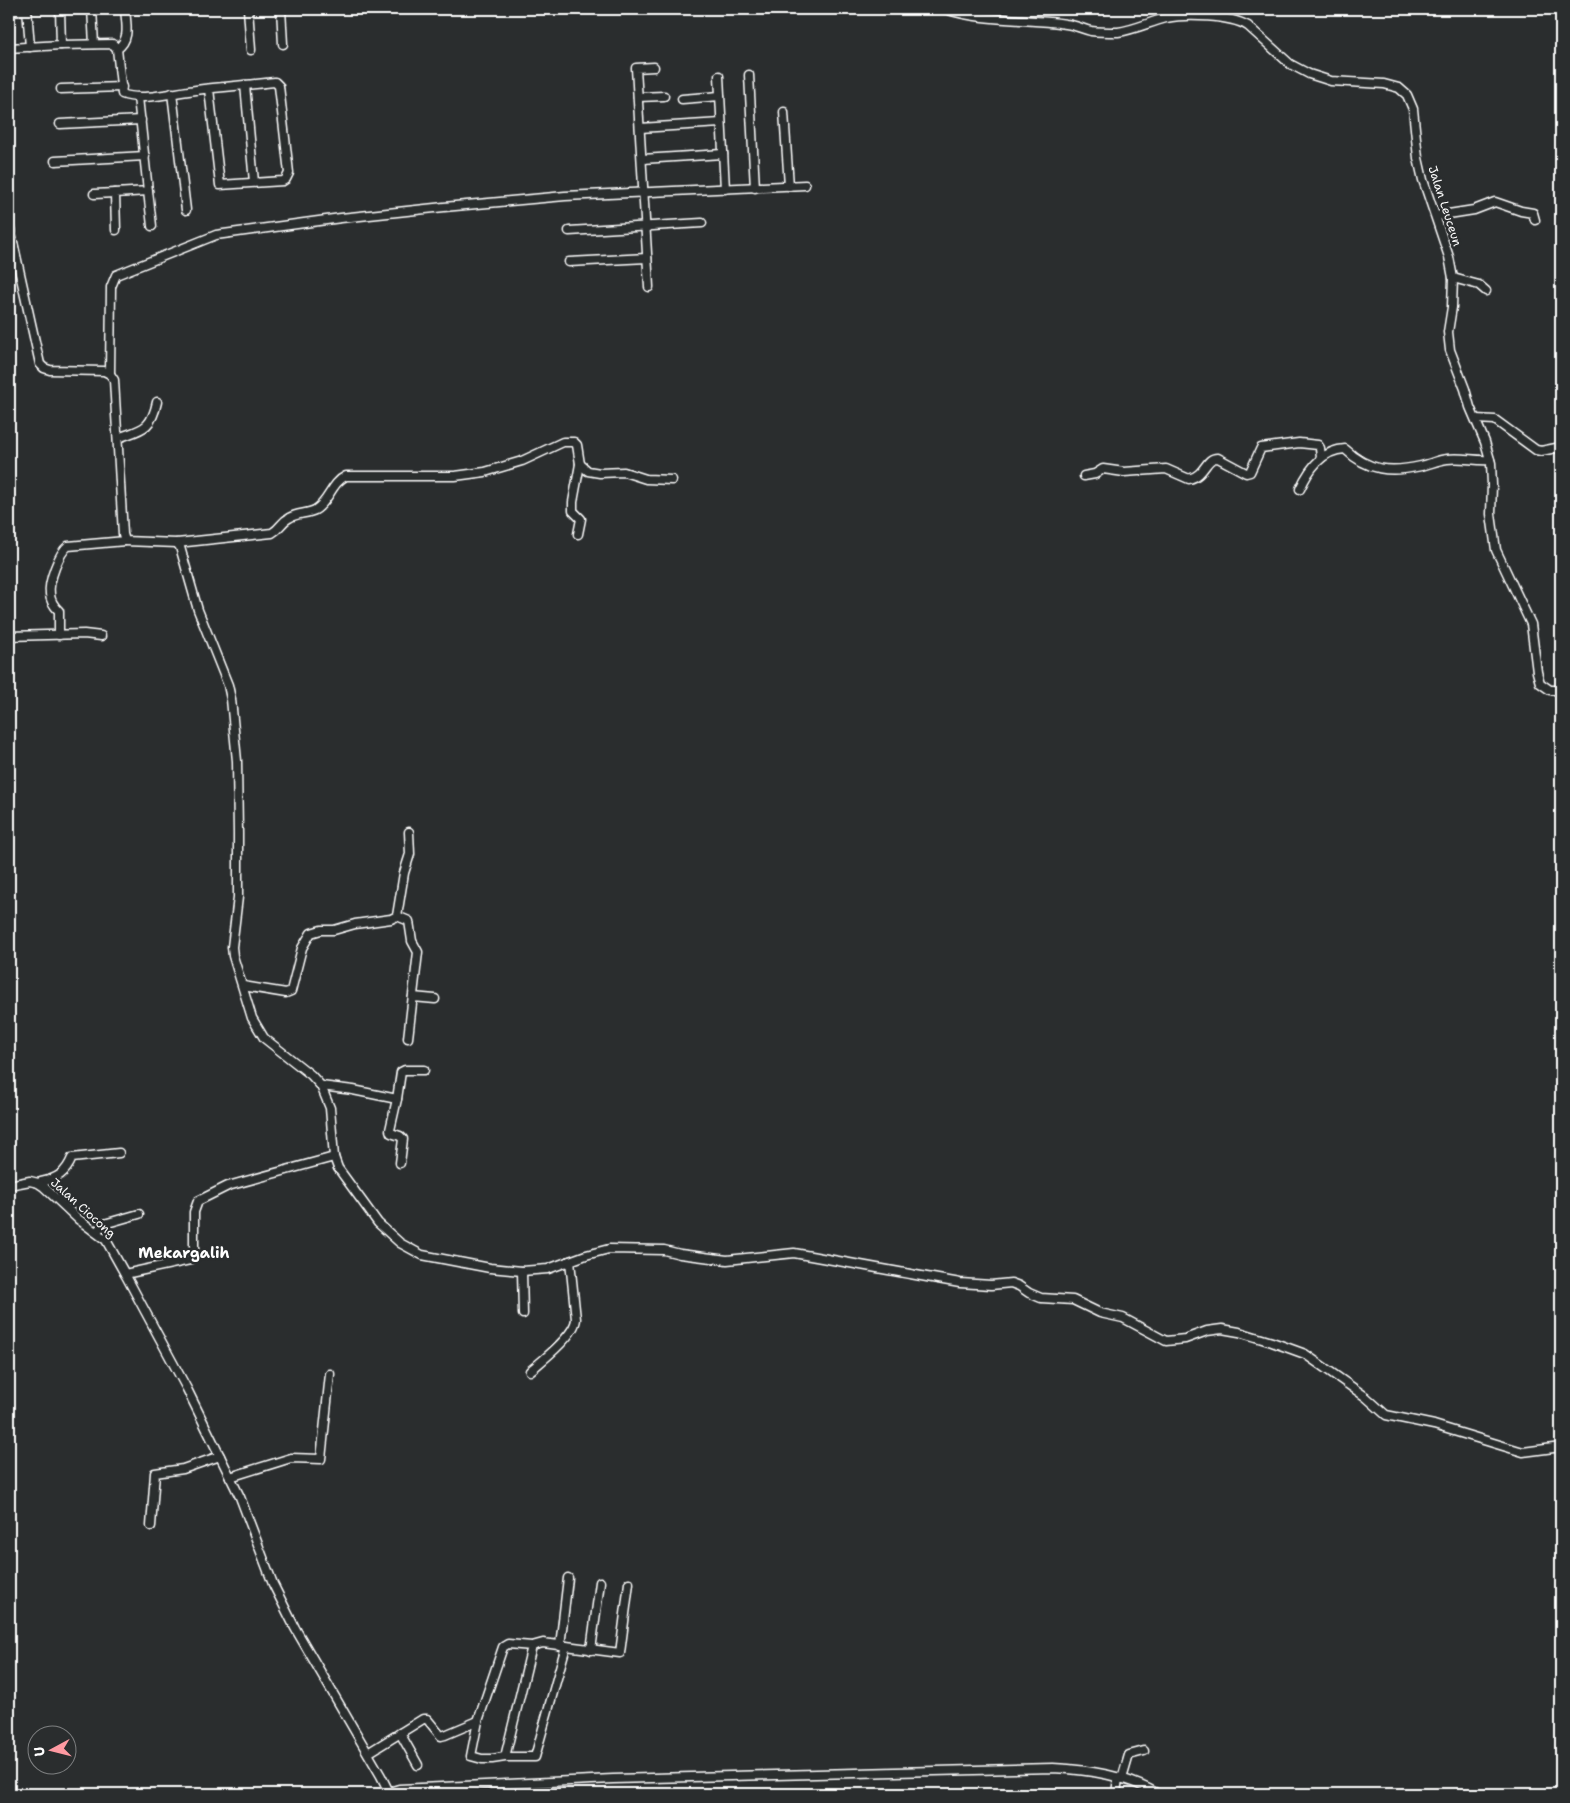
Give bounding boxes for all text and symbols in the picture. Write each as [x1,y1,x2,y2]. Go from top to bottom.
street label: Jalan Leuceun [1424,164,1466,248]
street label: Jalan Ciocong [47,1174,119,1242]
district label: Mekargalih [138,1243,230,1263]
north arrow [28,1726,78,1776]
text: U [30,1746,49,1757]

